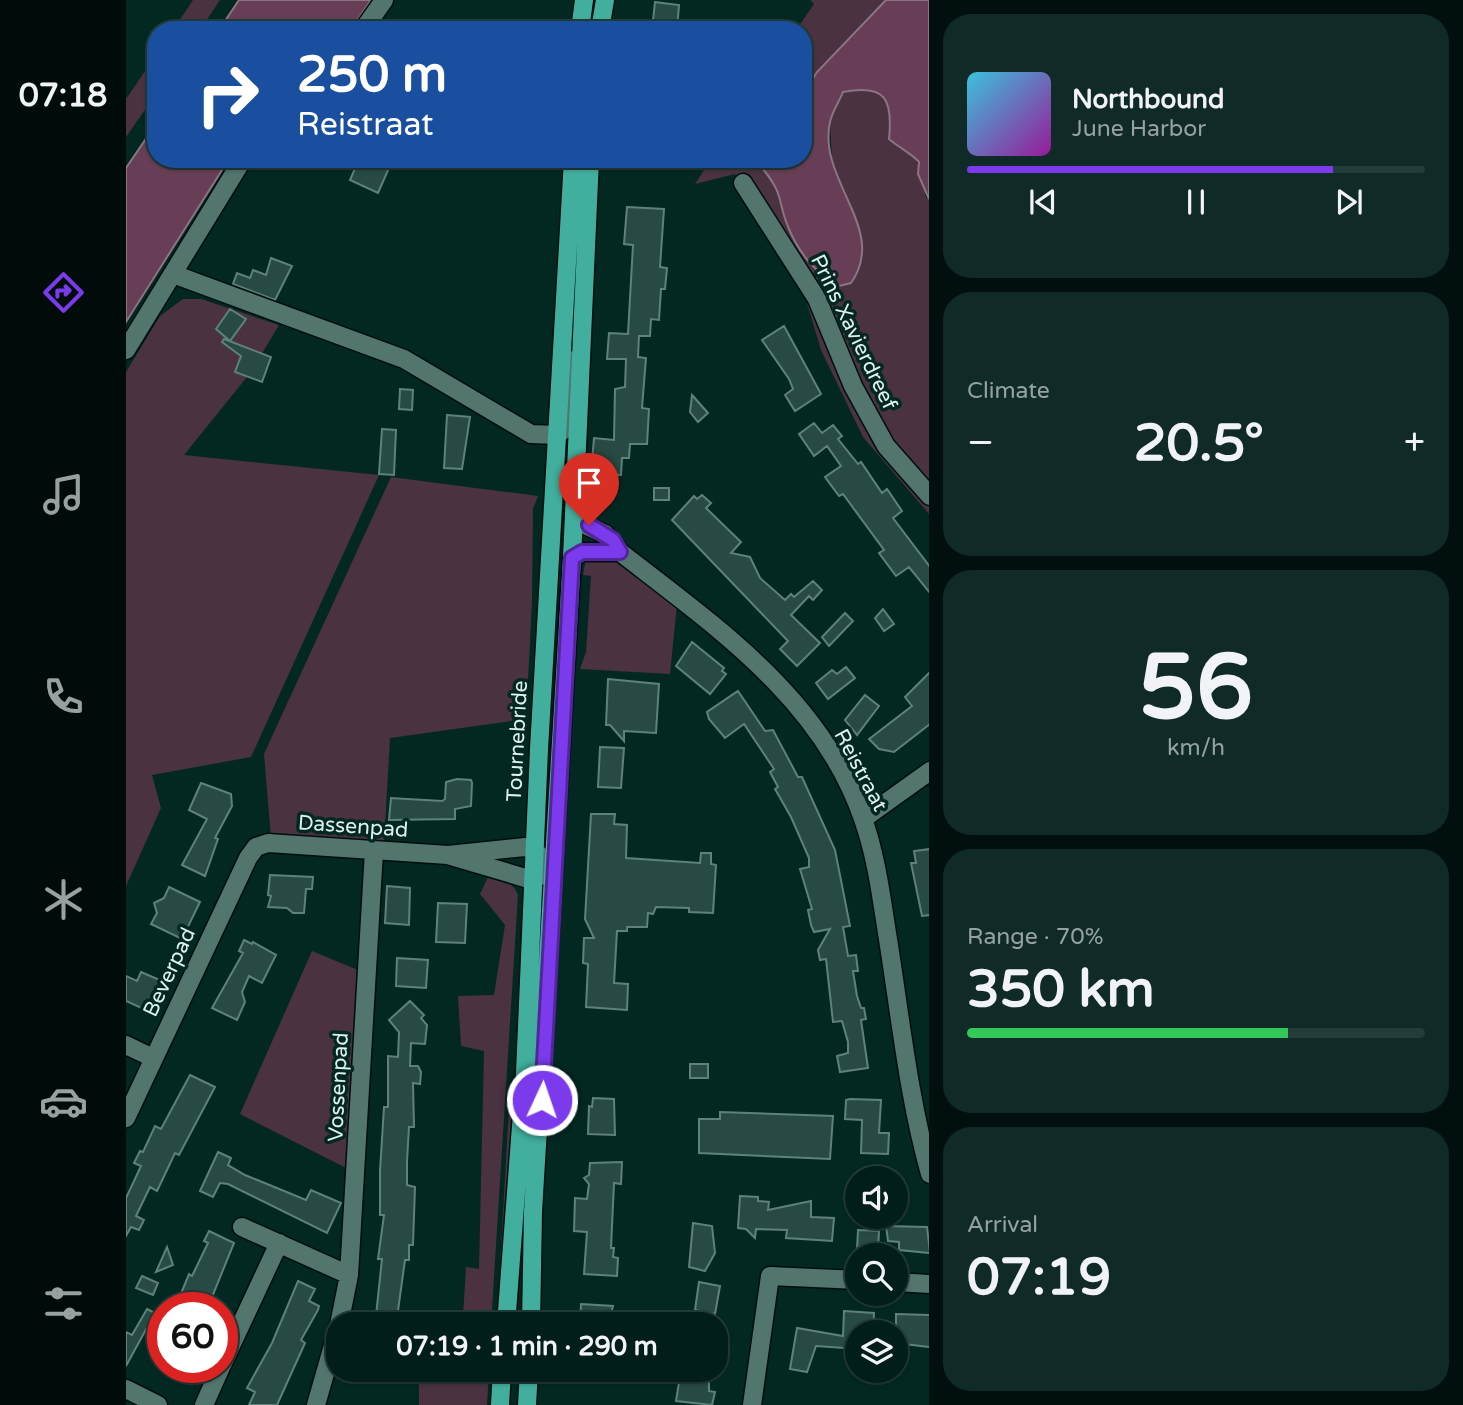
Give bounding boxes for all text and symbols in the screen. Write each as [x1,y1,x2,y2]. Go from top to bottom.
text: 250 m [297,46,447,105]
icon: right [182,49,273,140]
text: 07:18 [19,77,107,115]
text: Northbound [1072,84,1224,115]
text: Reistraat [297,106,433,144]
text: June Harbor [1072,115,1206,143]
icon: previous [1024,183,1062,221]
icon: pause [1177,183,1215,221]
icon: next [1330,183,1368,221]
street label: Prins Xavierdreef [805,250,902,414]
icon: directions [39,268,88,317]
text: Climate [967,377,1050,405]
text: 20.5° [1134,412,1264,475]
text: − [967,420,994,466]
text: + [1404,420,1425,466]
pin [559,453,619,525]
icon: arrive [570,464,608,502]
icon: music [39,470,88,519]
text: 56 [1139,633,1253,743]
icon: phone [39,672,88,721]
street label: Tournebride [502,680,533,802]
street label: Reistraat [829,725,893,816]
text: km/h [1167,734,1225,762]
street label: Dassenpad [297,810,409,843]
icon: climate [39,875,88,924]
text: Range · 70% [967,923,1103,951]
street label: Beverpad [138,924,201,1021]
text: 350 km [967,958,1155,1021]
street label: Vossenpad [323,1032,354,1142]
position arrow [505,1063,579,1137]
icon: car [39,1077,88,1126]
map controls [845,1166,908,1383]
button: sound [845,1166,908,1229]
text: Arrival [967,1211,1038,1239]
button: search [845,1243,908,1306]
text: 07:19 [967,1246,1111,1309]
icon: filters [39,1279,88,1328]
speed limit sign: 60 [147,1292,238,1383]
button: layers [845,1320,908,1383]
text: 07:19 · 1 min · 290 m [396,1331,658,1362]

